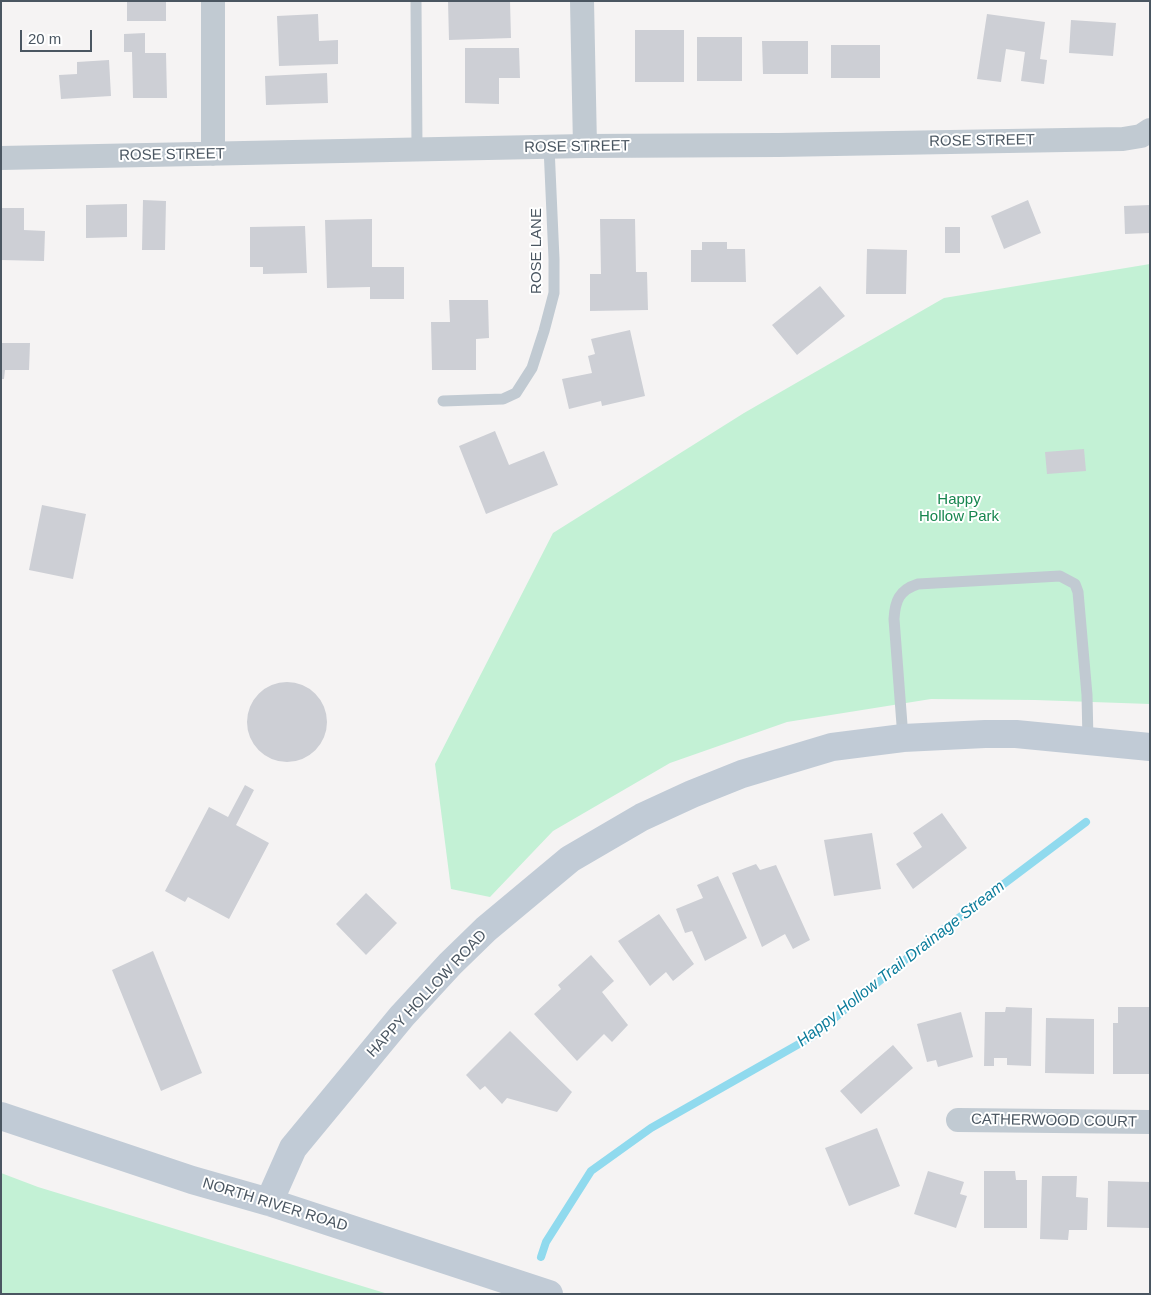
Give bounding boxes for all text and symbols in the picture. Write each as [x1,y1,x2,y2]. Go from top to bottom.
scale bar [22,20,95,52]
text: 20 m [28,30,61,47]
street label: ROSE STREET [929,131,1035,151]
street label: ROSE STREET [524,137,630,157]
street label: ROSE STREET [119,145,225,165]
street label: ROSE LANE [528,208,546,294]
park label: Happy Hollow Park [919,491,999,526]
water label: Happy Hollow Trail Drainage Stream [793,877,1009,1051]
street label: HAPPY HOLLOW ROAD [363,927,491,1061]
street label: CATHERWOOD COURT [971,1111,1137,1131]
street label: NORTH RIVER ROAD [200,1174,350,1236]

